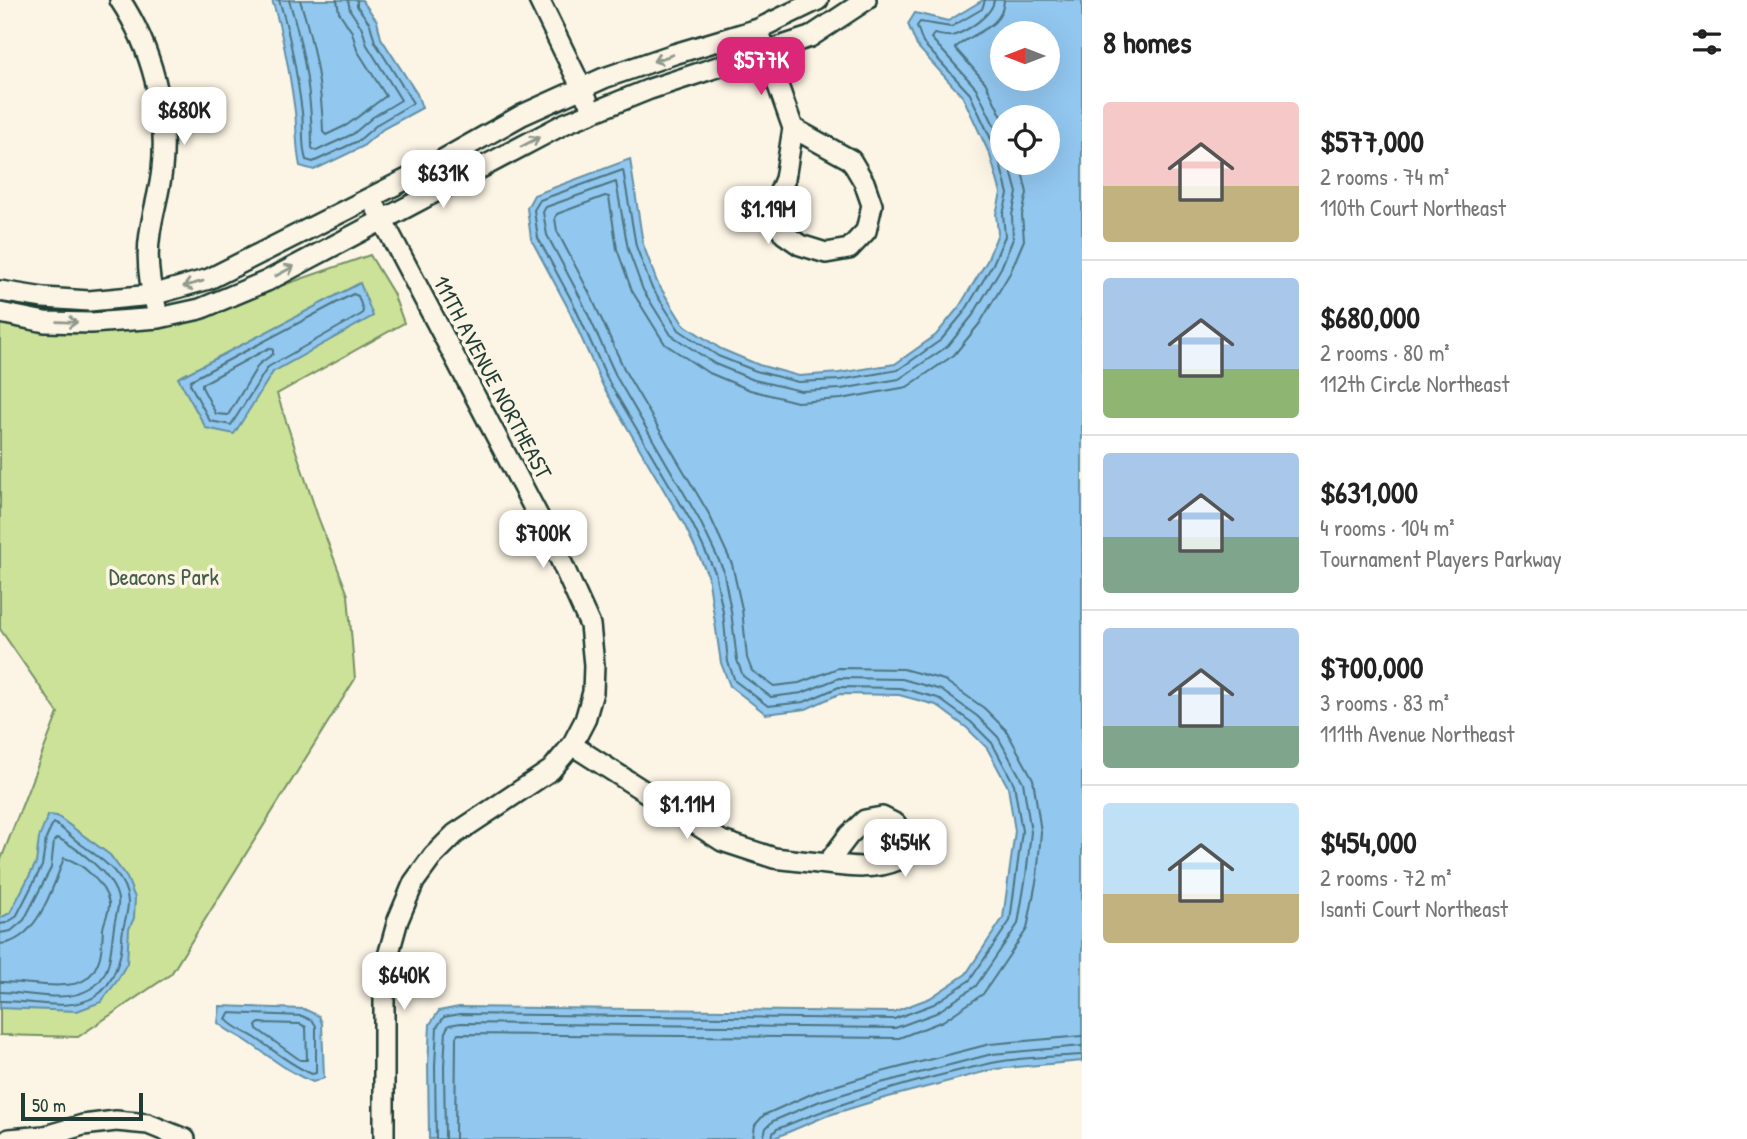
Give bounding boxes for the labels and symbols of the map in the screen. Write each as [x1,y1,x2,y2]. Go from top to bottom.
north arrow [990,21,1060,91]
pin: $577K [712,38,810,97]
one-way arrow [652,53,674,65]
pin: $680K [135,88,233,147]
one-way arrow [519,135,540,149]
pin: $631K [394,150,492,210]
pin: $1.19M [711,187,825,246]
one-way arrow [275,264,295,278]
street label: 111TH AVENUE NORTHEAST [426,270,560,484]
one-way arrow [183,278,205,291]
one-way arrow [56,316,79,329]
pin: $700K [494,510,592,570]
park label: Deacons Park [109,561,220,592]
pin: $1.11M [630,782,744,841]
pin: $454K [856,820,954,879]
pin: $640K [355,953,453,1012]
scale bar [21,1090,144,1122]

